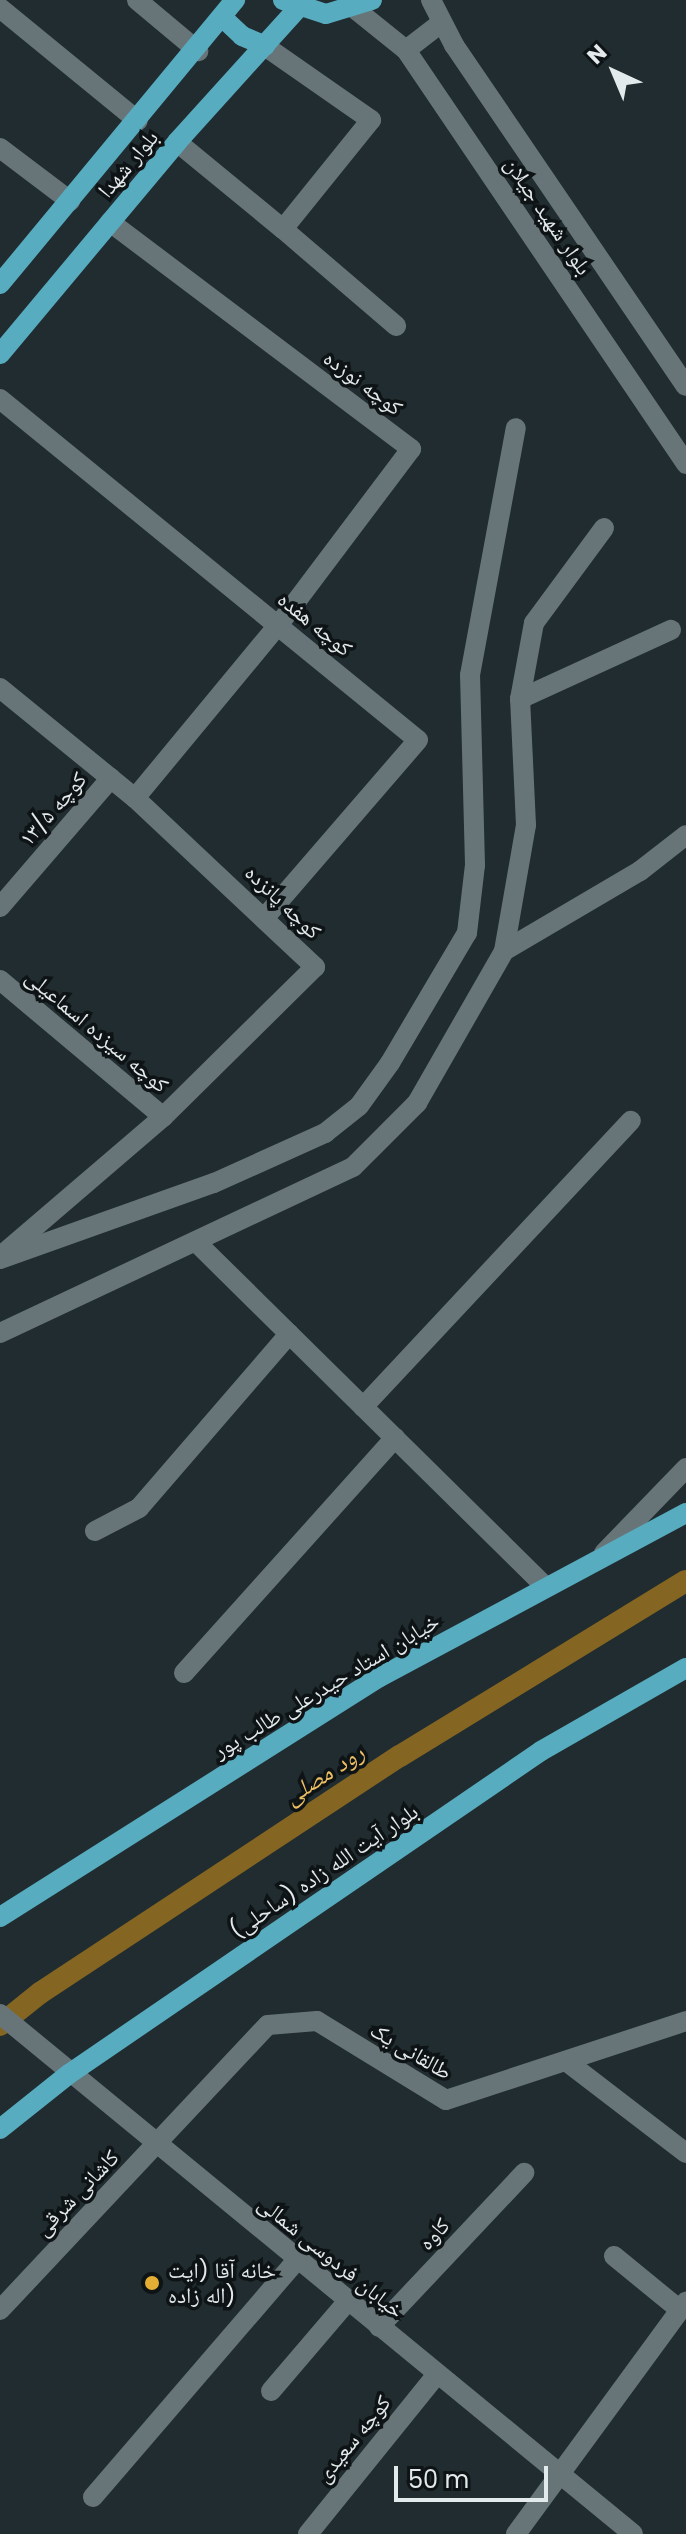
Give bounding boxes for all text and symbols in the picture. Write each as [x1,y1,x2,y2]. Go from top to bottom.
north arrow [574,32,654,112]
text: N [580,37,614,71]
street label: بلوار شهدا [92,125,164,203]
street label: بلوار شهید جیلان [499,152,597,280]
street label: کوچه نوزده [318,345,408,421]
street label: کوچه هفده [272,586,358,662]
street label: کوچه ۱۳/۵ [14,767,92,851]
street label: کوچه پانزده [240,859,326,945]
street label: کوچه سیزده اسماعیلی [20,964,174,1098]
street label: خیابان استاد حیدرعلی طالب پور [208,1608,444,1764]
water label: رود مصلی [279,1738,369,1810]
street label: بلوار آیت الله زاده (ساحلی) [225,1798,423,1944]
street label: طالقانی یک [365,2016,457,2086]
street label: کاشانی شرقی [29,2144,125,2242]
street label: خیابان فردوسی شمالی [253,2190,409,2324]
street label: کاوه [413,2213,455,2255]
place label: خانه آقا (ایت اله زاده) [168,2257,276,2308]
marker: خانه آقا (ایت اله زاده) [143,2274,161,2292]
street label: کوچه سعیدی [310,2390,396,2488]
scale bar [398,2450,552,2500]
text: 50 m [408,2463,469,2496]

